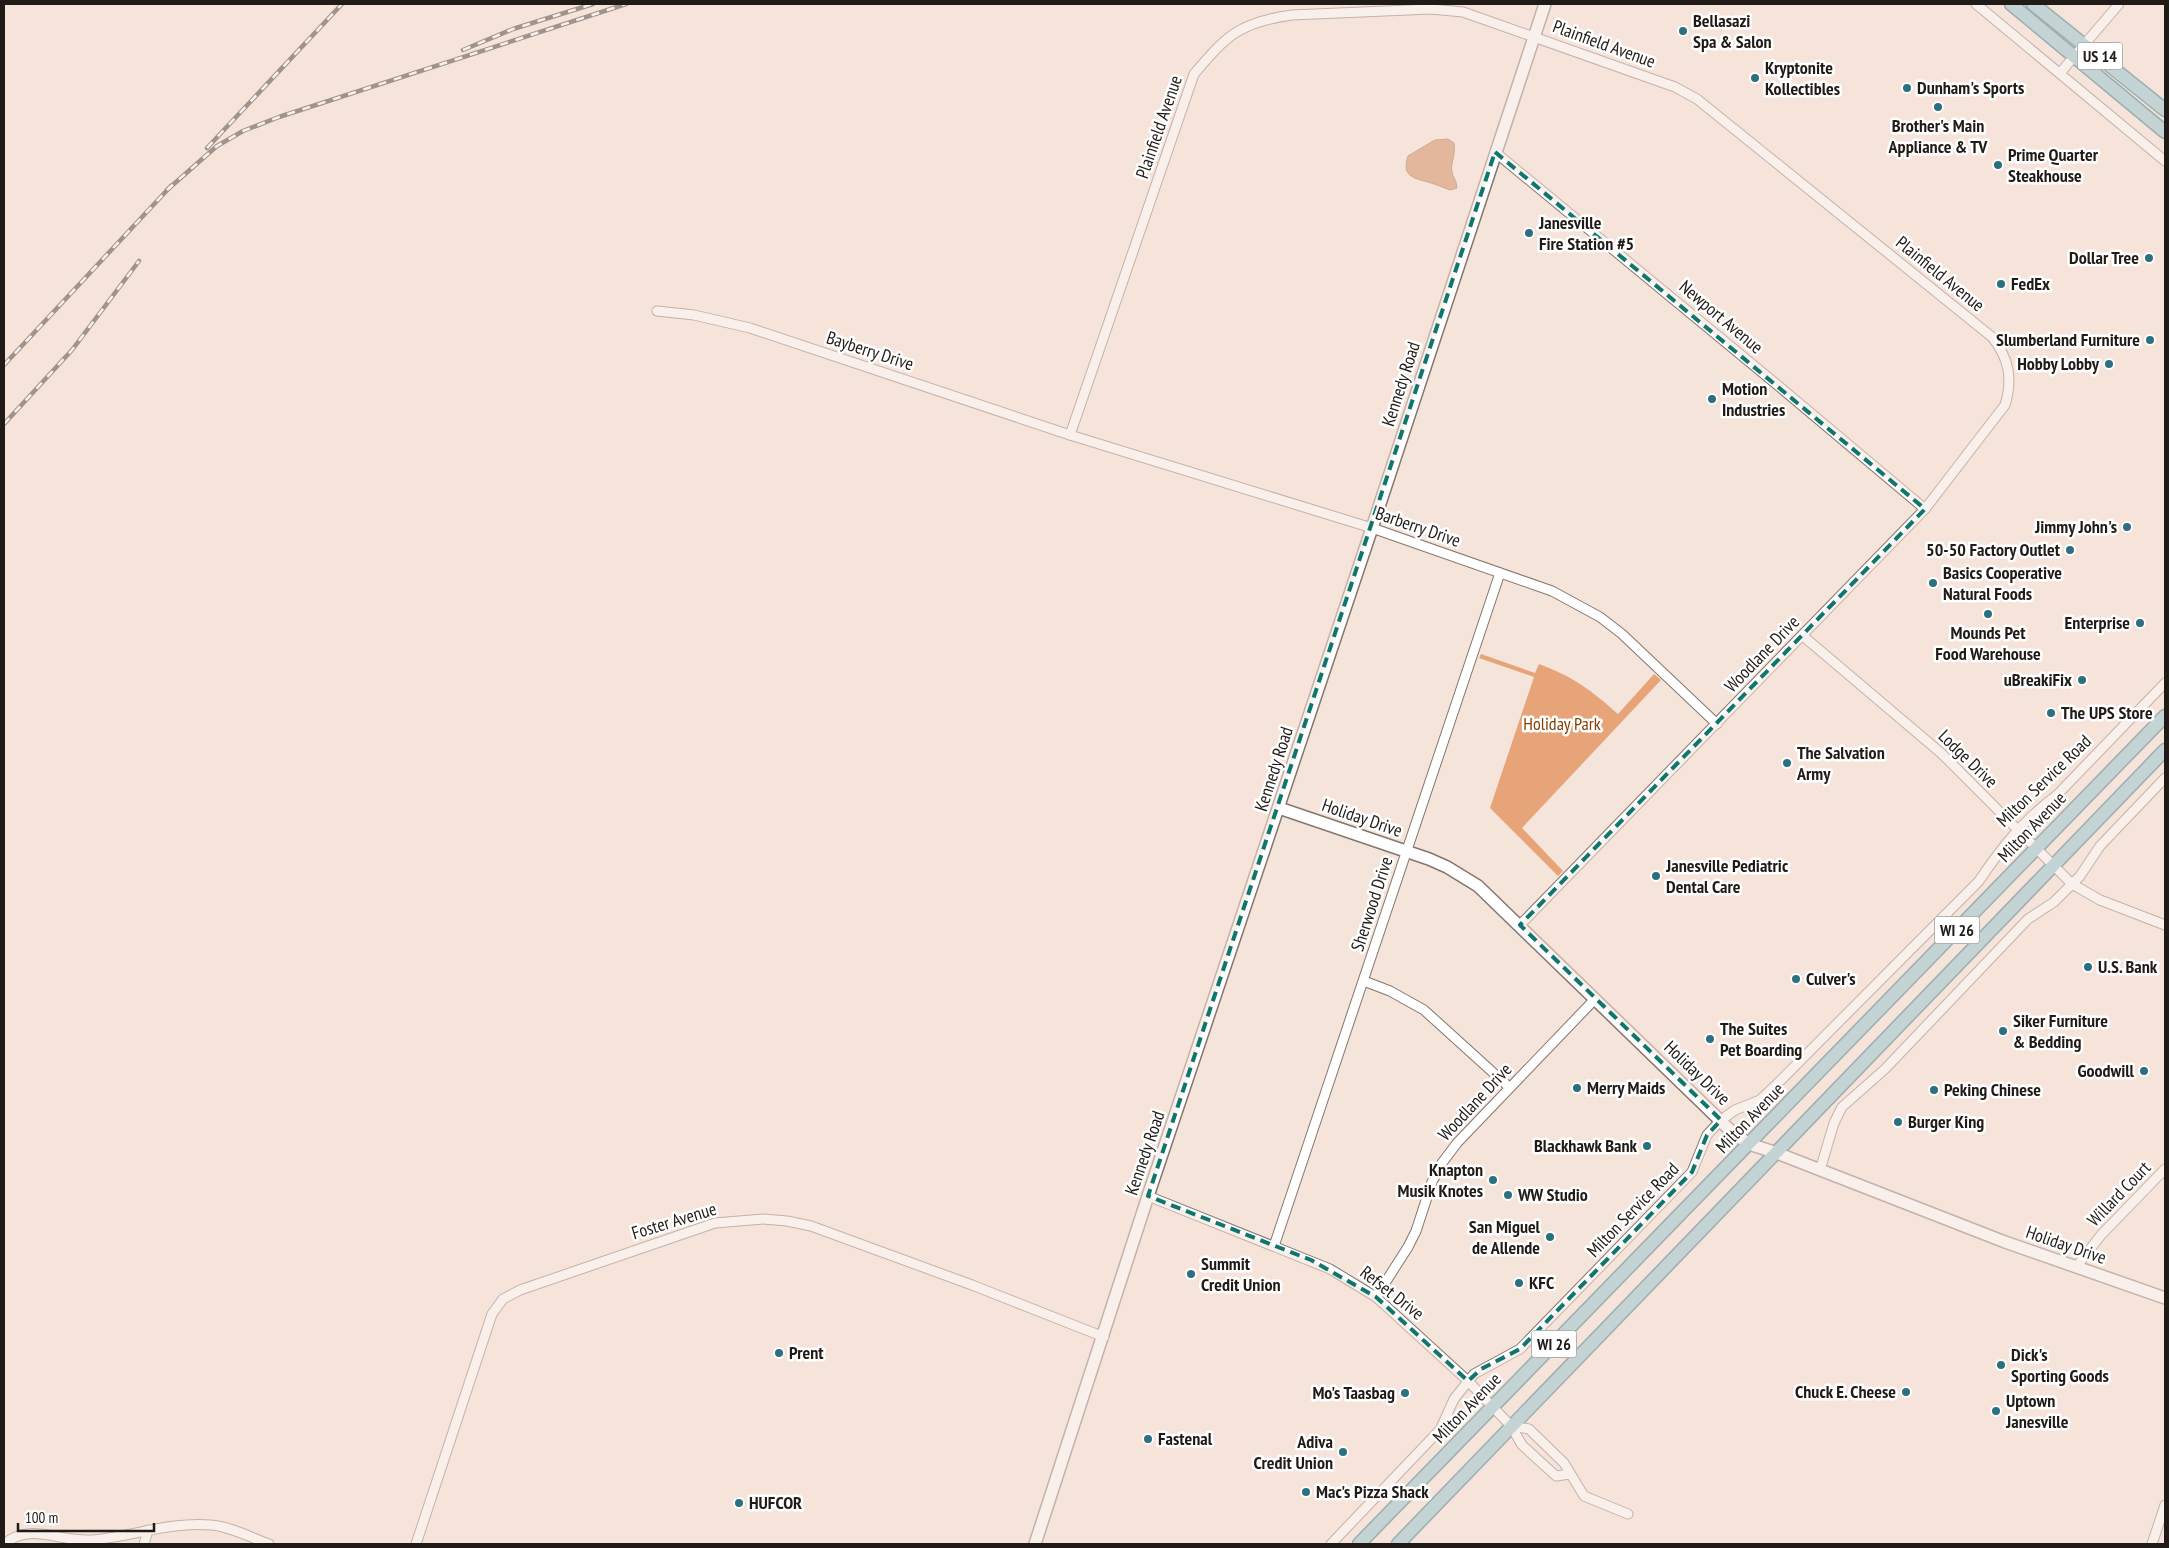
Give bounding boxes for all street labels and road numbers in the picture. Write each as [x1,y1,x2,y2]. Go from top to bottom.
street label: Plainfield Avenue [1550,14,1659,73]
road number: US 14 [2078,42,2122,70]
street label: Plainfield Avenue [1130,72,1187,181]
street label: Plainfield Avenue [1891,231,1989,316]
street label: Newport Avenue [1675,275,1768,358]
street label: Bayberry Drive [824,326,917,375]
street label: Kennedy Road [1376,339,1425,429]
street label: Barberry Drive [1373,501,1464,552]
street label: Woodlane Drive [1719,610,1804,697]
street label: Kennedy Road [1249,724,1298,814]
street label: Lodge Drive [1934,725,2003,793]
street label: Milton Service Road [1991,730,2096,832]
street label: Milton Avenue [1992,787,2071,867]
street label: Holiday Drive [1319,793,1405,842]
street label: Sherwood Drive [1345,854,1398,954]
road number: WI 26 [1934,916,1980,944]
street label: Holiday Drive [1659,1035,1735,1110]
street label: Woodlane Drive [1433,1058,1516,1145]
street label: Milton Avenue [1710,1078,1789,1158]
street label: Kennedy Road [1119,1108,1170,1198]
street label: Willard Court [2082,1156,2155,1231]
street label: Milton Service Road [1582,1157,1684,1262]
street label: Foster Avenue [629,1197,719,1244]
street label: Holiday Drive [2023,1220,2109,1269]
street label: Refset Drive [1356,1260,1429,1325]
road number: WI 26 [1532,1330,1576,1358]
street label: Milton Avenue [1427,1368,1506,1448]

